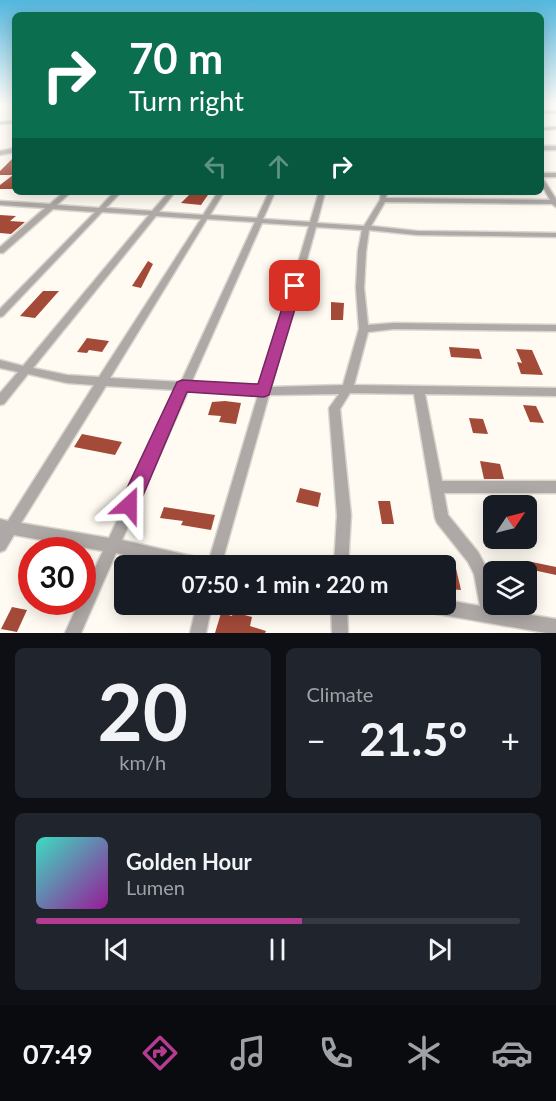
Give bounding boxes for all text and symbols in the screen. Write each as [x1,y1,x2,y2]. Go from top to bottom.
text: 70 m [129,33,223,83]
icon: right [30,36,108,114]
text: Turn right [129,84,244,117]
icon: left [199,150,232,183]
icon: ahead [262,150,295,183]
icon: right [325,150,358,183]
pin [269,260,320,311]
icon: arrive [278,269,311,302]
position arrow [97,473,161,537]
north arrow [483,495,537,549]
map controls [483,495,537,615]
speed limit sign: 30 [18,537,96,615]
button: layers [483,561,537,615]
text: 07:50 · 1 min · 220 m [182,571,388,598]
text: 20 [98,664,188,758]
text: Climate [307,682,373,706]
text: 21.5° [359,712,467,766]
text: − [307,720,326,760]
text: + [501,720,520,760]
text: km/h [119,750,166,774]
text: Golden Hour [126,848,252,875]
text: Lumen [126,875,185,899]
icon: previous [100,933,133,966]
icon: pause [261,933,294,966]
icon: next [423,933,456,966]
icon: directions [139,1032,181,1074]
icon: music [227,1032,269,1074]
icon: phone [315,1032,357,1074]
icon: climate [403,1032,445,1074]
icon: car [491,1032,533,1074]
text: 07:49 [23,1037,93,1070]

